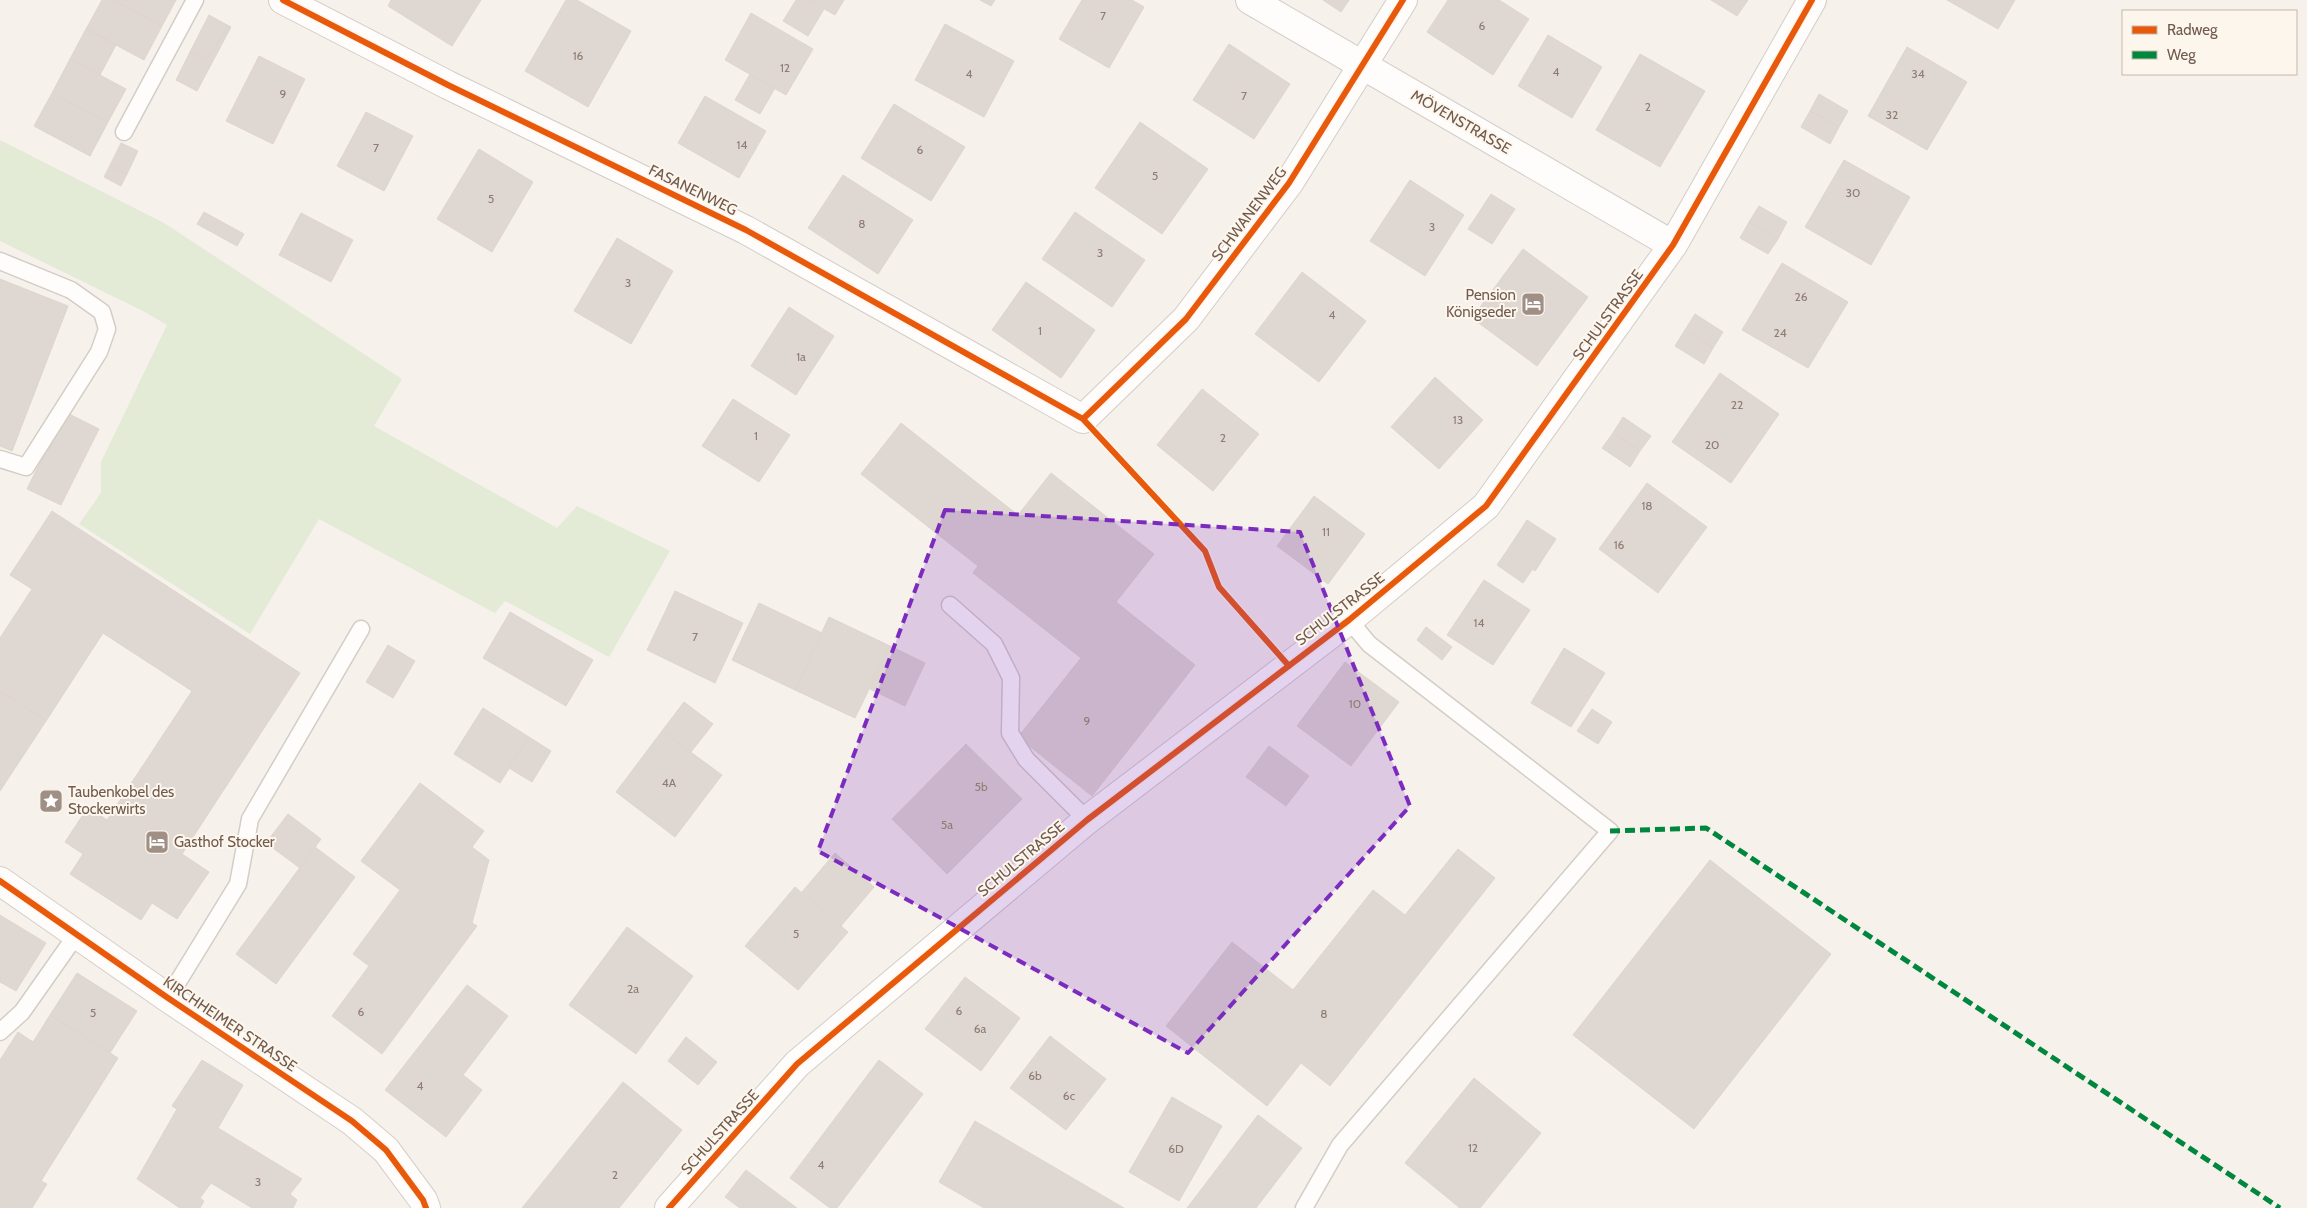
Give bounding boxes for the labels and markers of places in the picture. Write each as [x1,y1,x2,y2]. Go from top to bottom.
place label: Pension Königseder [1446,286,1516,321]
hotel icon: Pension Königseder [1520,291,1546,317]
place label: Taubenkobel des Stockerwirts [68,783,174,818]
place icon: Taubenkobel des Stockerwirts [38,788,64,814]
hotel icon: Gasthof Stocker [144,829,170,855]
place label: Gasthof Stocker [174,833,275,851]

